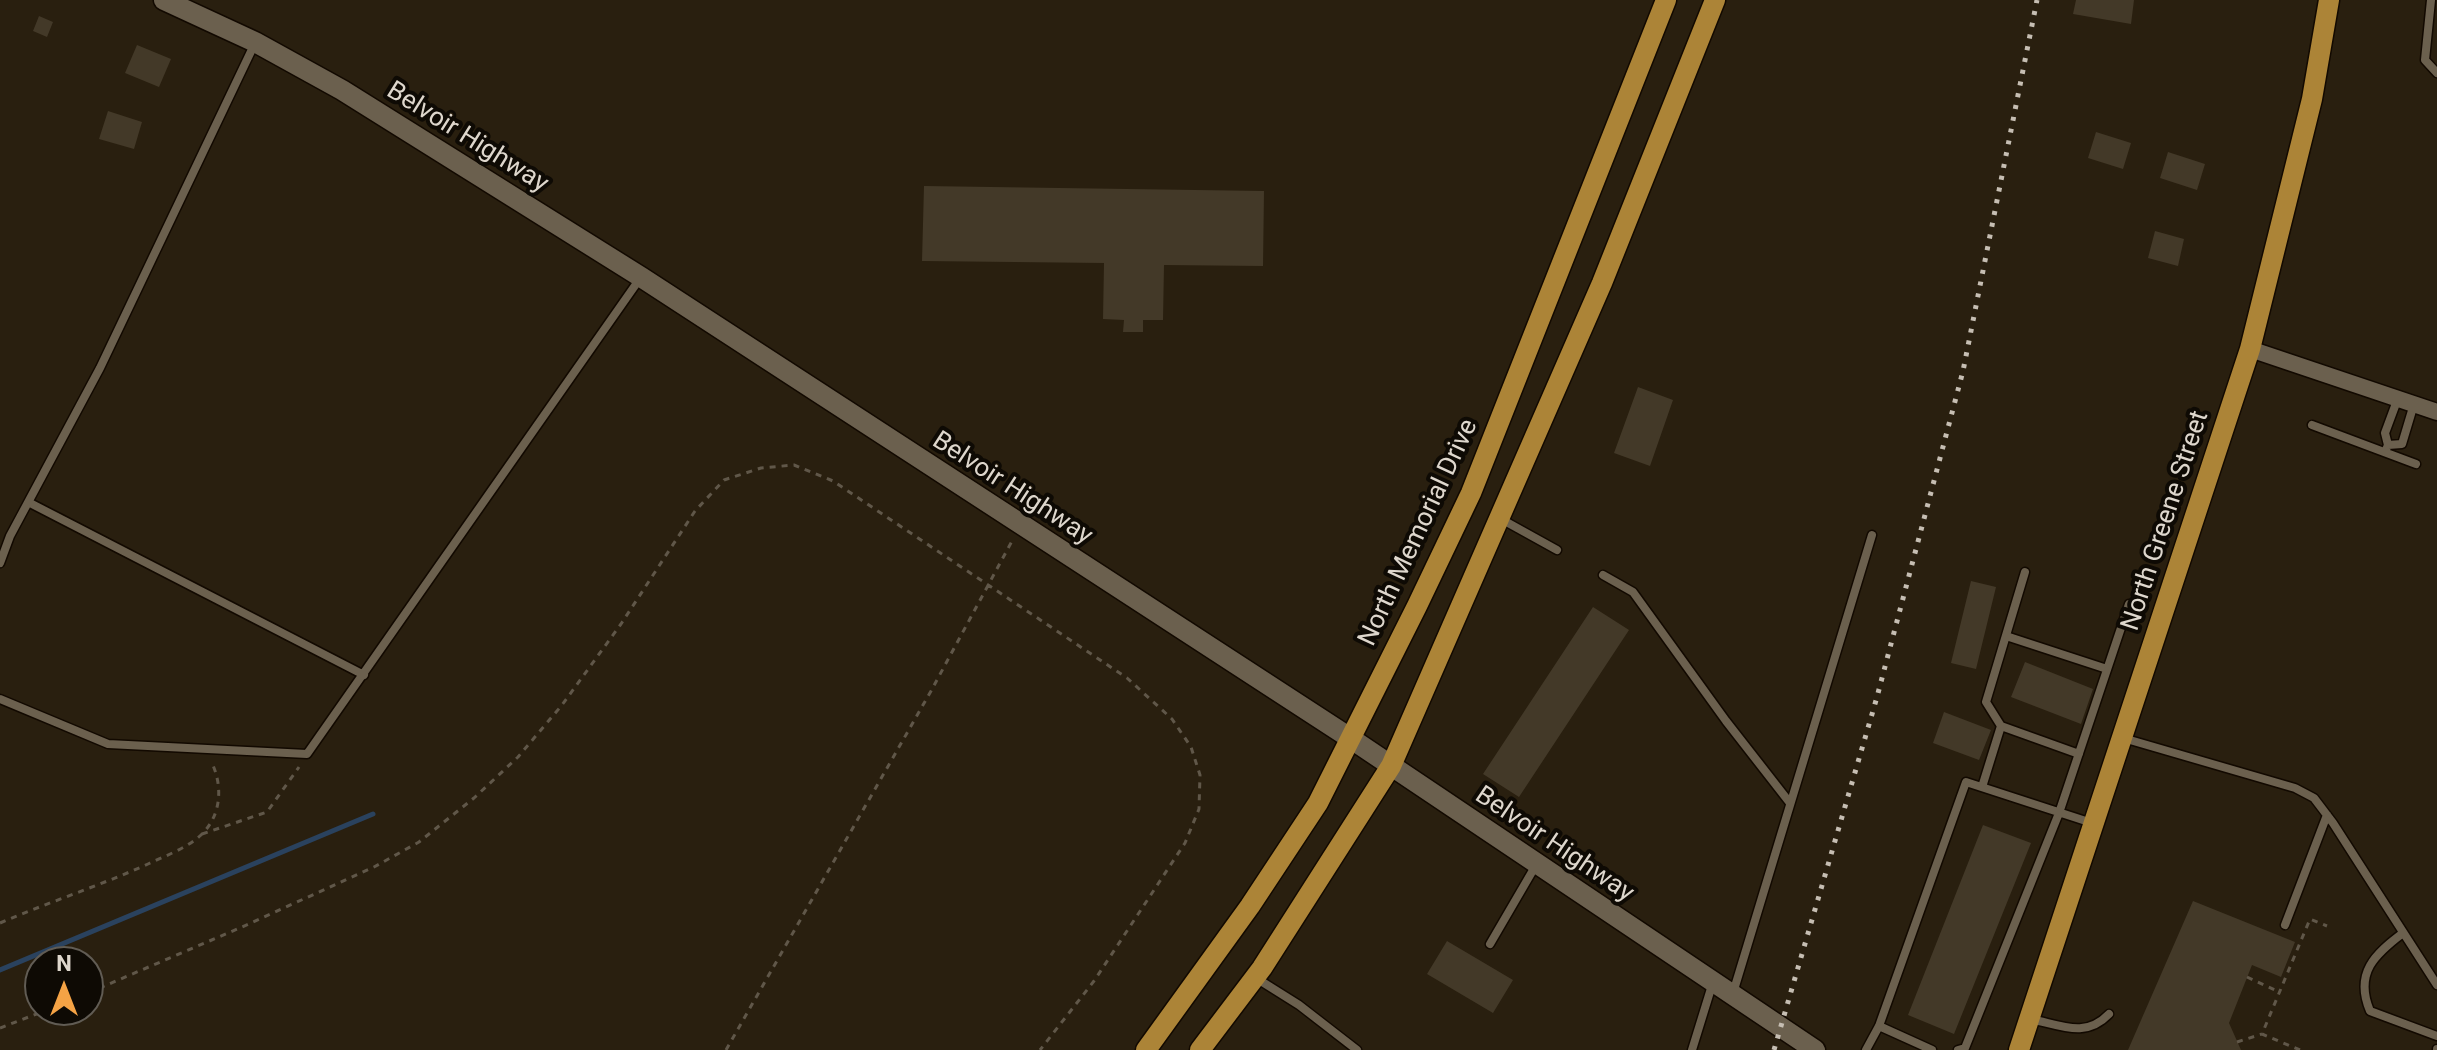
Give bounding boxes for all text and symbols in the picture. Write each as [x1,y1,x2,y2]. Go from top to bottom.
street label: Belvoir Highway [380,76,554,200]
street label: North Greene Street [2116,407,2216,635]
street label: North Memorial Drive [1353,415,1485,651]
street label: Belvoir Highway [926,426,1098,552]
street label: Belvoir Highway [1469,780,1639,910]
north arrow [24,946,104,1026]
text: N [56,951,72,976]

